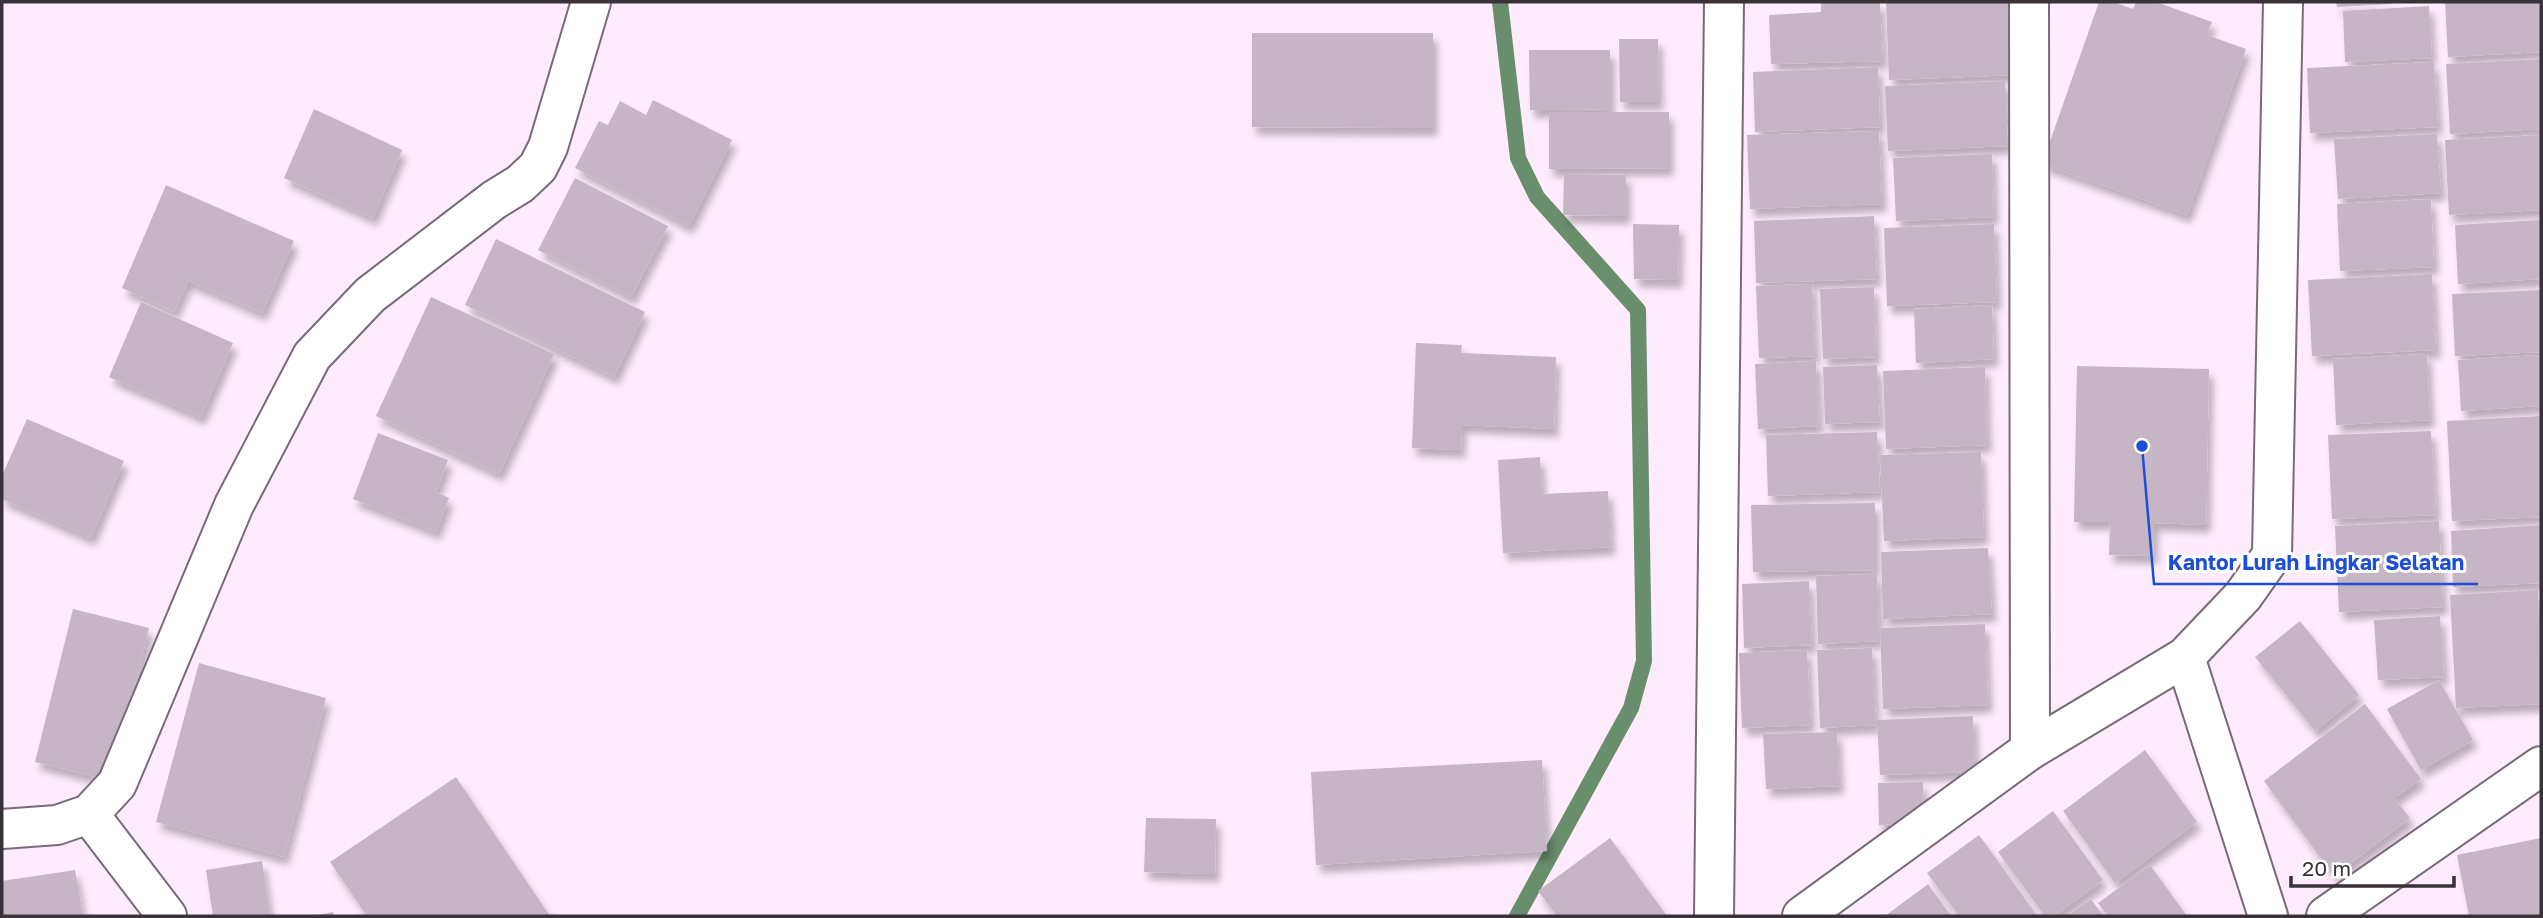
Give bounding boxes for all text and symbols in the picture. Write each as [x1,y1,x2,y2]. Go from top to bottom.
callout: Kantor Lurah Lingkar Selatan [2154,542,2478,584]
text: Kantor Lurah Lingkar Selatan [2168,549,2464,575]
scale bar [2291,844,2454,888]
text: 20 m [2302,855,2351,881]

